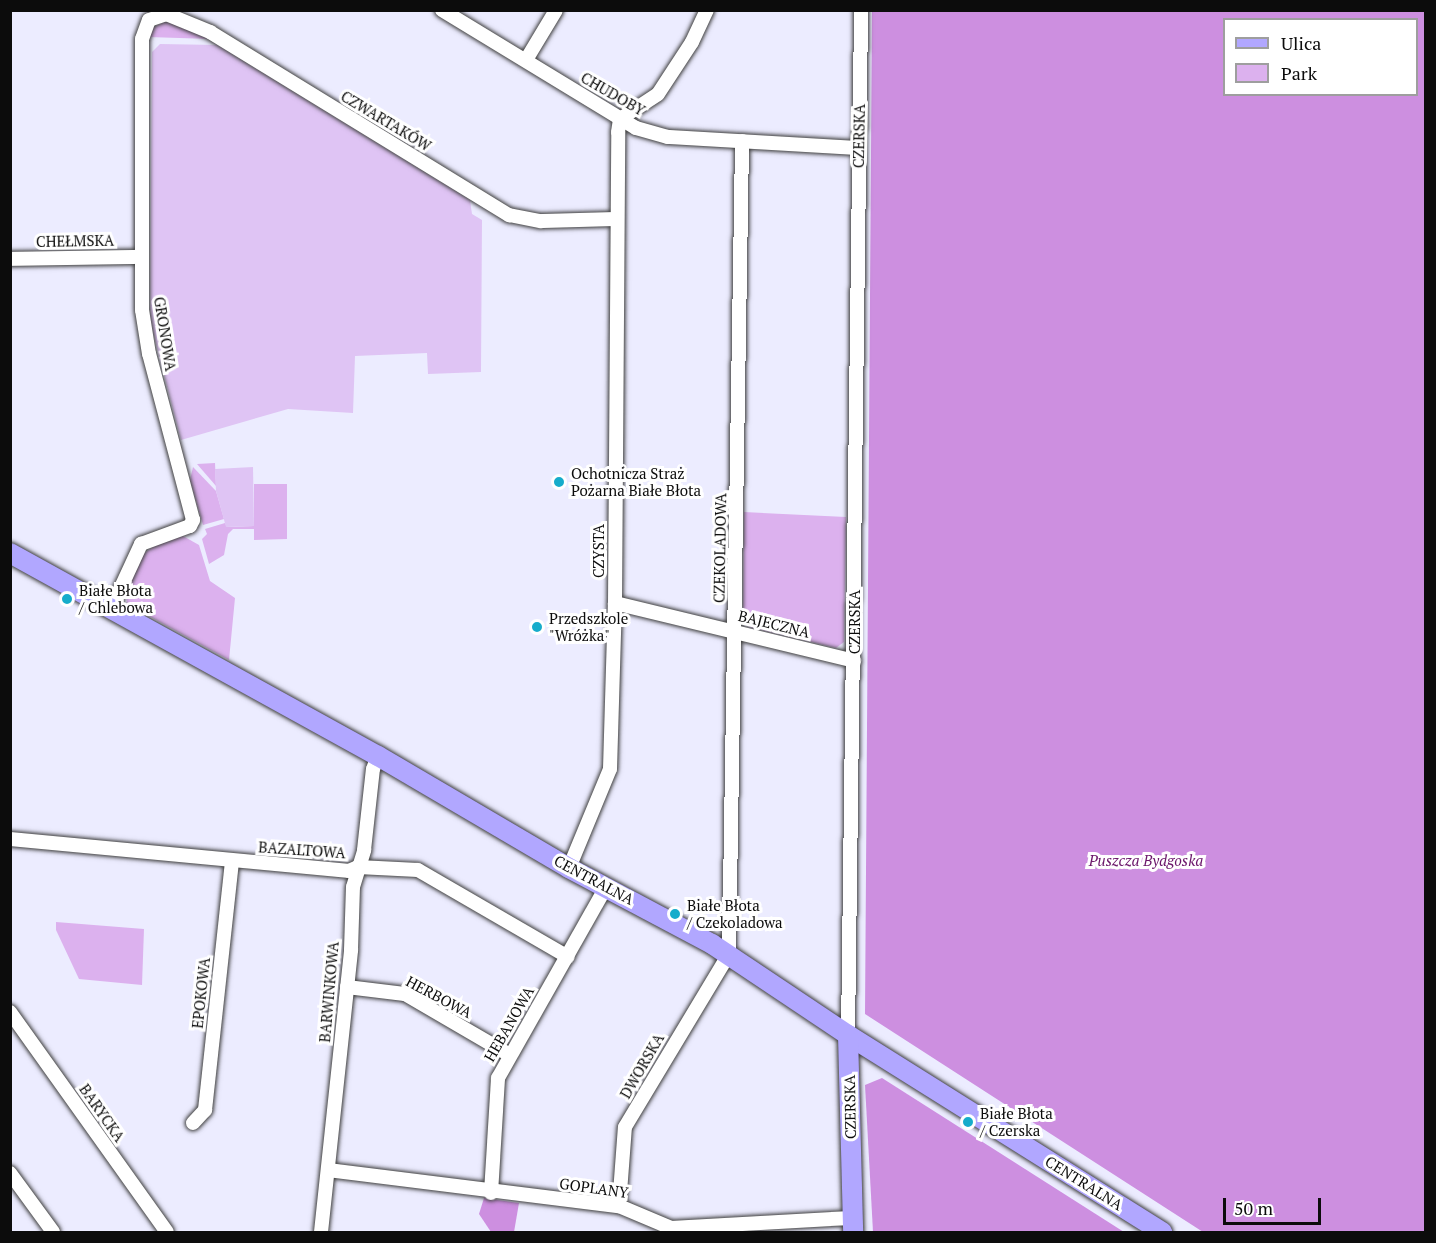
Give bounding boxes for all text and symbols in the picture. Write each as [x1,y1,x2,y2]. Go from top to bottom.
legend [1223,18,1418,96]
text: Ulica [1281,31,1321,55]
text: Park [1281,61,1317,85]
street label: CHUDOBY [578,68,648,120]
street label: CZWARTAKÓW [338,87,434,155]
street label: CZERSKA [849,104,869,168]
street label: CHEŁMSKA [36,231,114,251]
street label: GRONOWA [150,296,180,372]
place label: Ochotnicza Straż Pożarna Białe Błota [571,464,701,499]
marker: Ochotnicza Straż Pożarna Białe Błota [552,475,566,489]
street label: CZEKOLADOWA [710,493,730,603]
street label: CZYSTA [590,524,608,578]
place label: Białe Błota / Chlebowa [79,581,153,616]
street label: CZERSKA [846,590,864,654]
marker: Białe Błota / Chlebowa [60,592,74,606]
street label: BAJECZNA [736,606,812,642]
place label: Przedszkole "Wróżka" [549,609,628,644]
marker: Przedszkole "Wróżka" [530,620,544,634]
street label: BAZALTOWA [258,838,346,862]
street label: CENTRALNA [551,851,637,909]
park label: Puszcza Bydgoska [1089,852,1203,870]
place label: Białe Błota / Czekoladowa [687,896,783,931]
marker: Białe Błota / Czekoladowa [668,907,682,921]
street label: BARWINKOWA [316,941,342,1043]
street label: EPOKOWA [188,957,214,1029]
street label: HERBOWA [403,972,475,1022]
street label: HEBANOWA [480,983,538,1065]
street label: DWORSKA [616,1030,668,1102]
street label: CZERSKA [840,1075,860,1139]
street label: BARYCKA [76,1081,128,1145]
place label: Białe Błota / Czerska [980,1104,1053,1139]
marker: Białe Błota / Czerska [961,1115,975,1129]
street label: CENTRALNA [1042,1152,1126,1214]
street label: GOPLANY [558,1174,630,1202]
scale bar [1226,1186,1324,1224]
text: 50 m [1234,1196,1273,1220]

